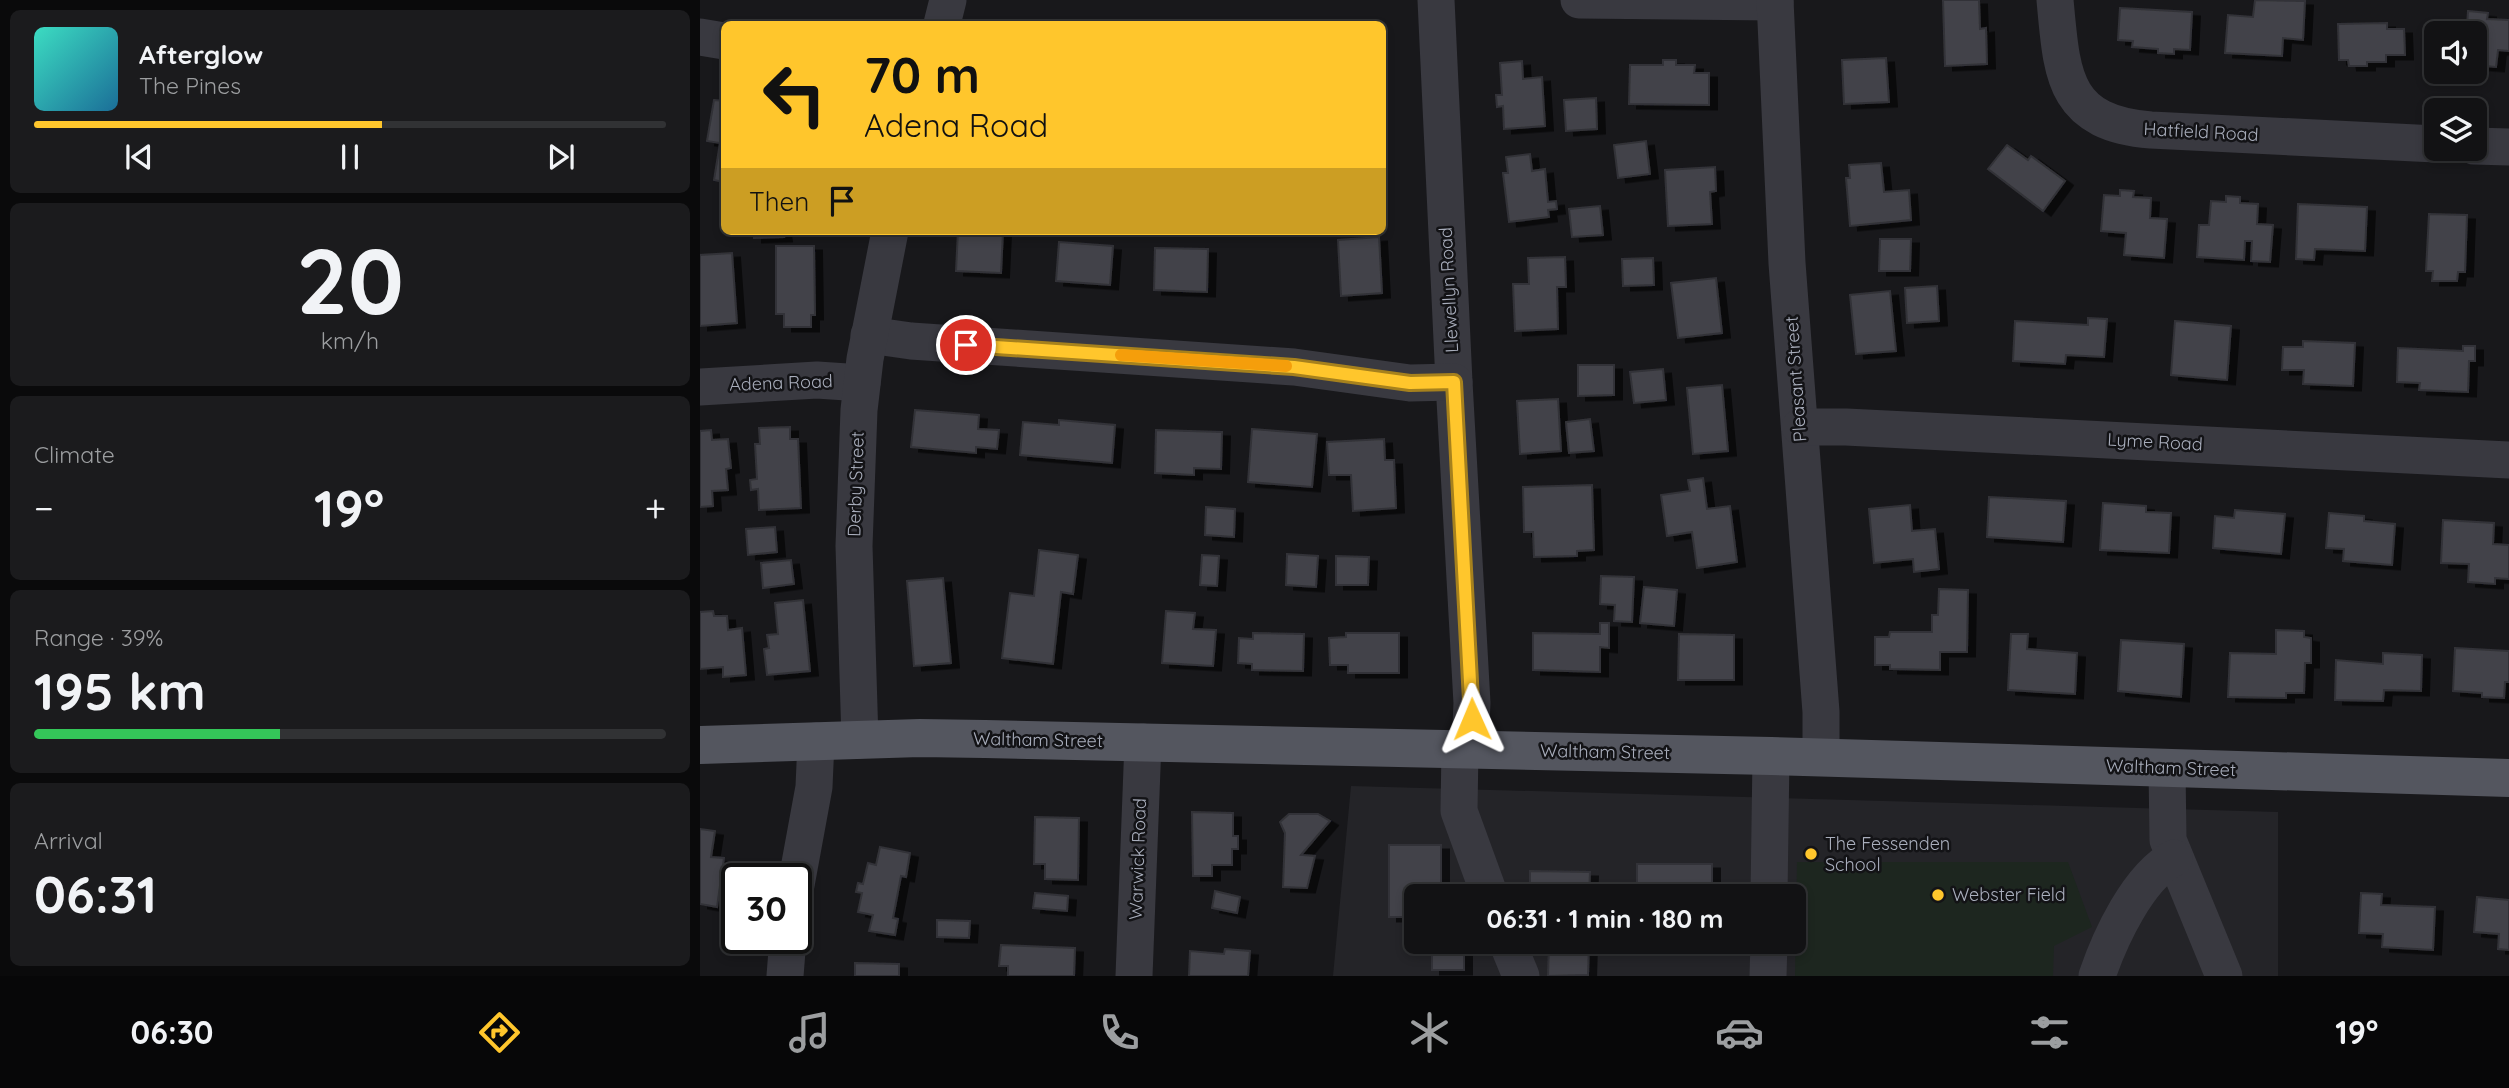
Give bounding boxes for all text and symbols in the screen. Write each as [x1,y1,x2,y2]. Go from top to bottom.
map controls [2424,21,2487,161]
button: sound [2424,21,2487,84]
text: Afterglow [139,38,263,71]
text: 70 m [864,44,980,105]
icon: left [749,49,840,140]
text: The Pines [139,71,241,100]
button: layers [2424,98,2487,161]
text: Adena Road [864,105,1048,145]
street label: Hatfield Road [2143,117,2259,146]
icon: previous [120,138,158,176]
icon: pause [331,138,369,176]
icon: next [542,138,580,176]
icon: arrive [823,182,861,220]
text: Then [749,185,809,218]
text: 20 [296,223,404,337]
street label: Llewellyn Road [1434,227,1463,353]
pin [936,315,996,375]
street label: Pleasant Street [1780,315,1811,443]
text: km/h [321,326,379,355]
icon: arrive [947,326,985,364]
street label: Adena Road [729,369,833,396]
street label: Lyme Road [2107,428,2203,455]
street label: Derby Street [842,431,869,537]
text: Climate [34,440,115,469]
text: 19° [314,475,384,540]
text: − [34,484,54,532]
text: + [645,484,666,532]
text: Range · 39% [34,623,163,652]
text: 195 km [34,658,206,723]
position arrow [1435,682,1509,756]
street label: Waltham Street [973,727,1103,752]
street label: Waltham Street [1540,739,1670,764]
street label: Waltham Street [2106,754,2236,781]
street label: Warwick Road [1124,798,1151,920]
text: Arrival [34,826,103,855]
place label: The Fessenden School [1825,832,1950,876]
marker: The Fessenden School [1803,846,1819,862]
text: 06:31 [34,861,157,926]
speed limit sign: 30 [721,863,812,954]
place label: Webster Field [1952,883,2066,906]
marker: Webster Field [1930,887,1946,903]
text: 06:31 · 1 min · 180 m [1487,902,1723,935]
icon: directions [475,1008,524,1057]
icon: music [785,1008,834,1057]
icon: phone [1095,1008,1144,1057]
icon: climate [1405,1008,1454,1057]
icon: car [1715,1008,1764,1057]
icon: filters [2025,1008,2074,1057]
text: 06:30 [131,1012,213,1052]
text: 19° [2335,1012,2378,1052]

